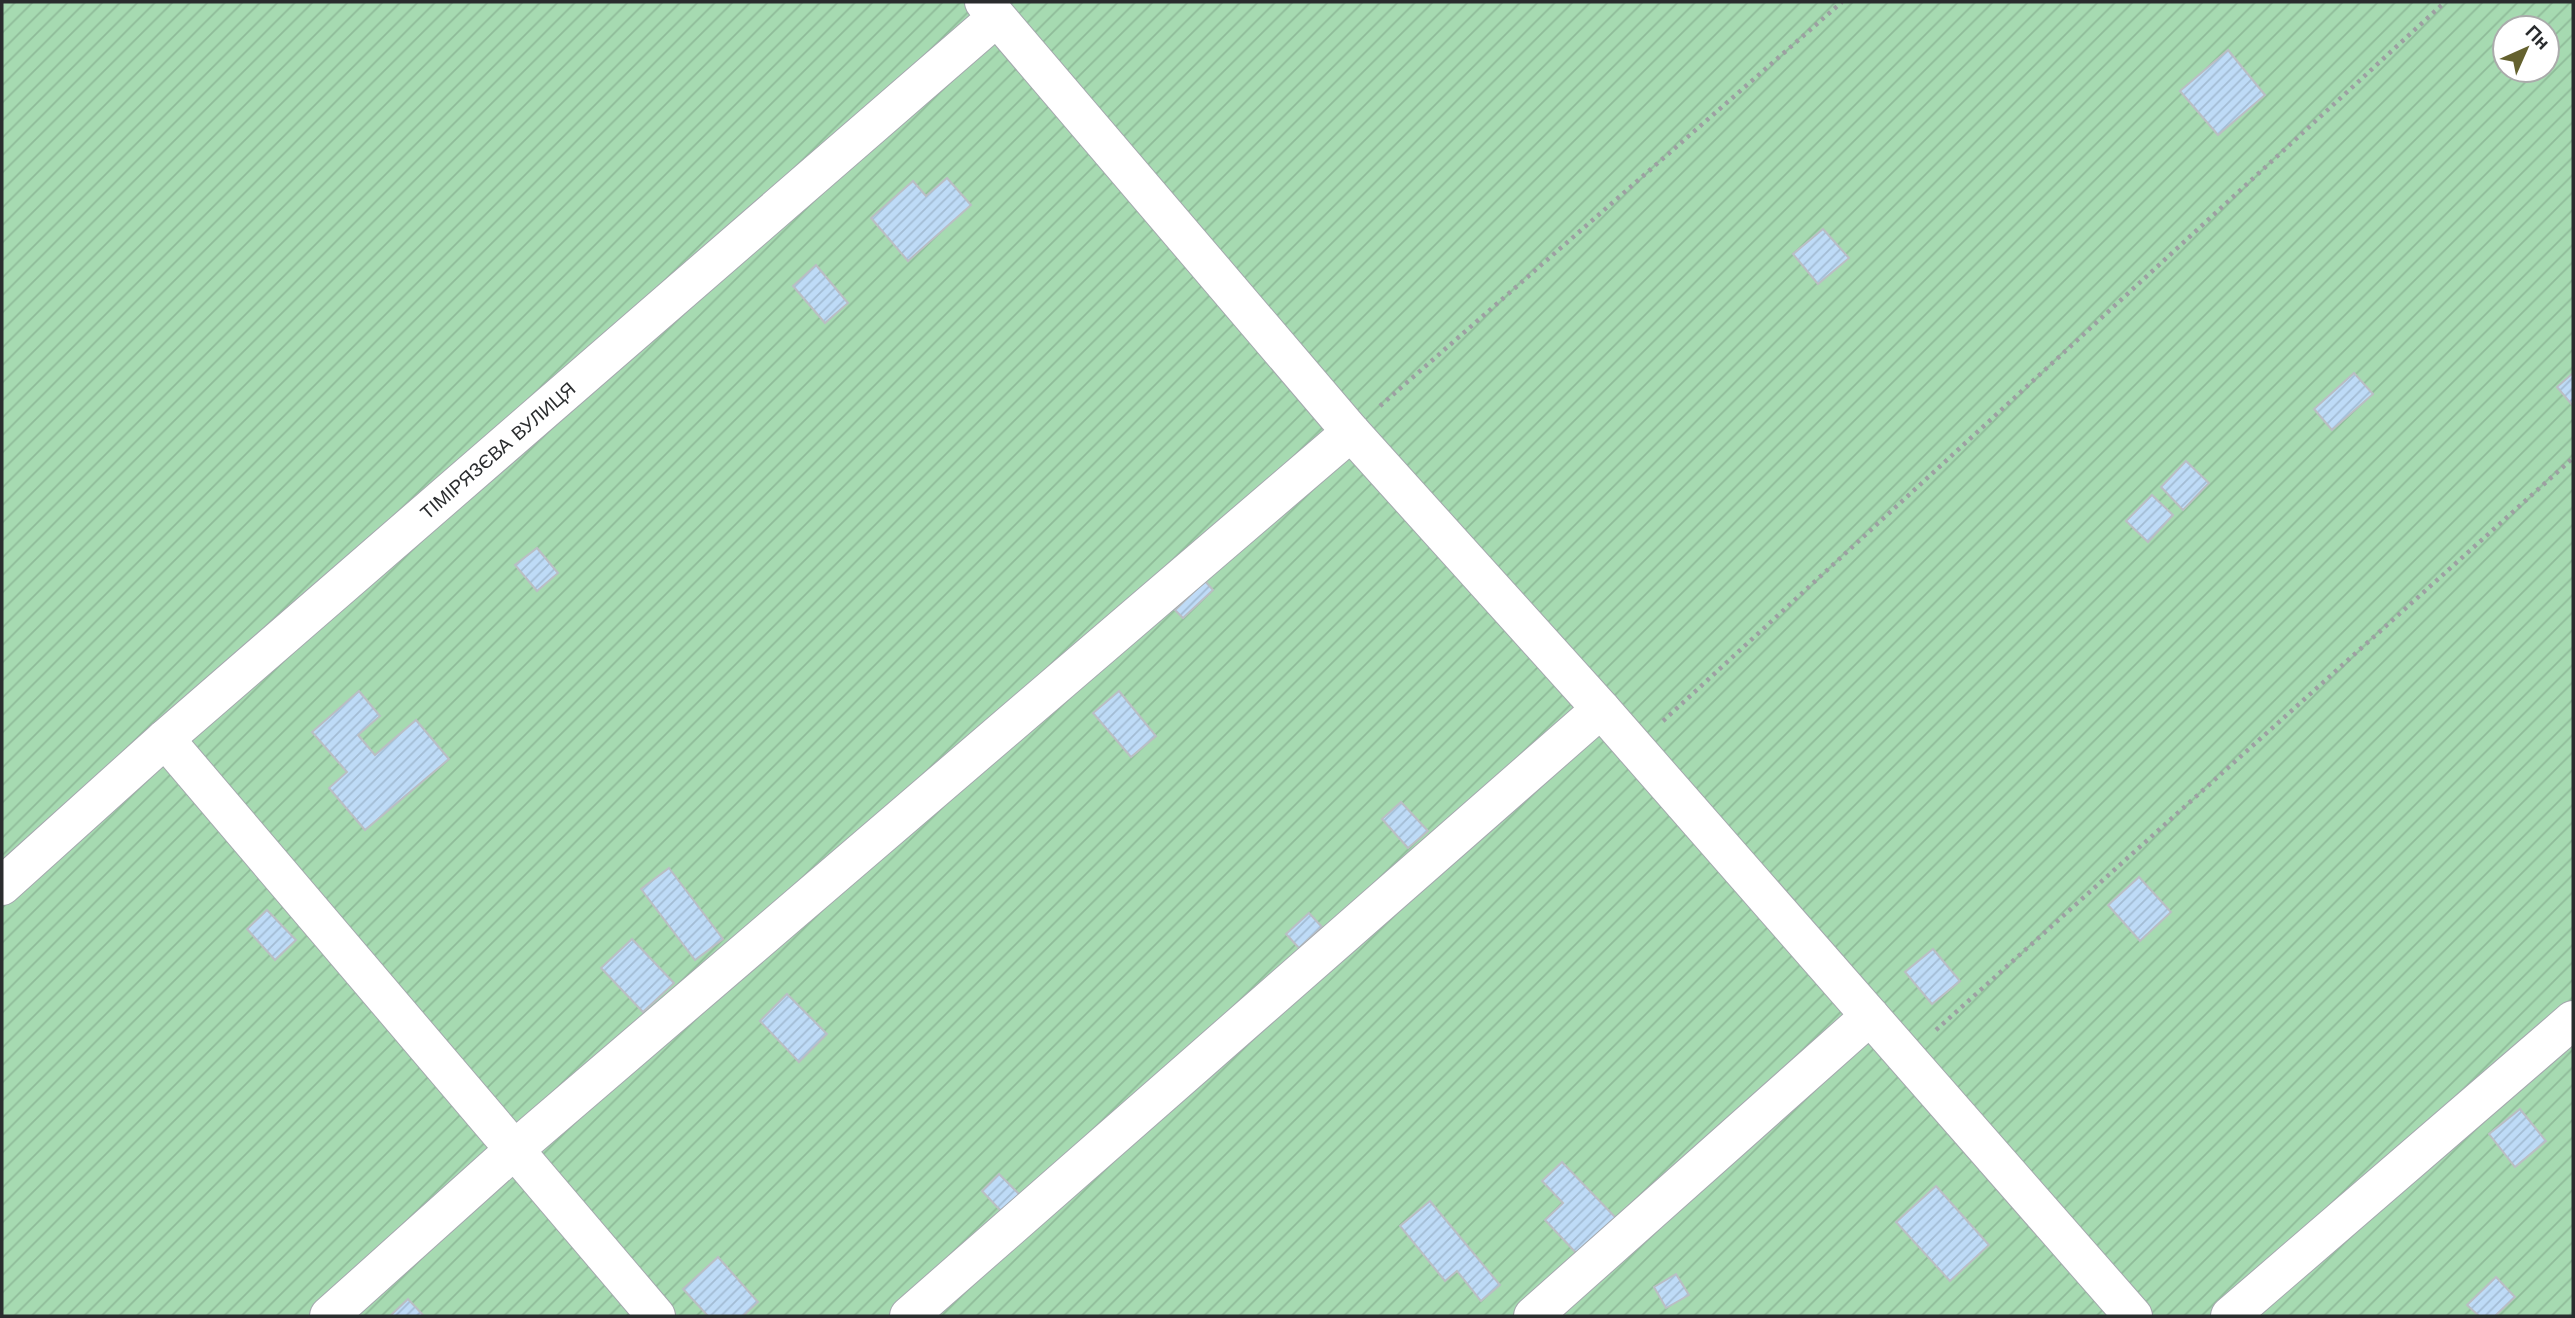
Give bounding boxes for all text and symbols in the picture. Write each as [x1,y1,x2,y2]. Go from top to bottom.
north arrow [2491,14,2561,84]
text: Пн [2521,20,2555,54]
street label: ТІМІРЯЗЄВА ВУЛИЦЯ [416,377,580,524]

